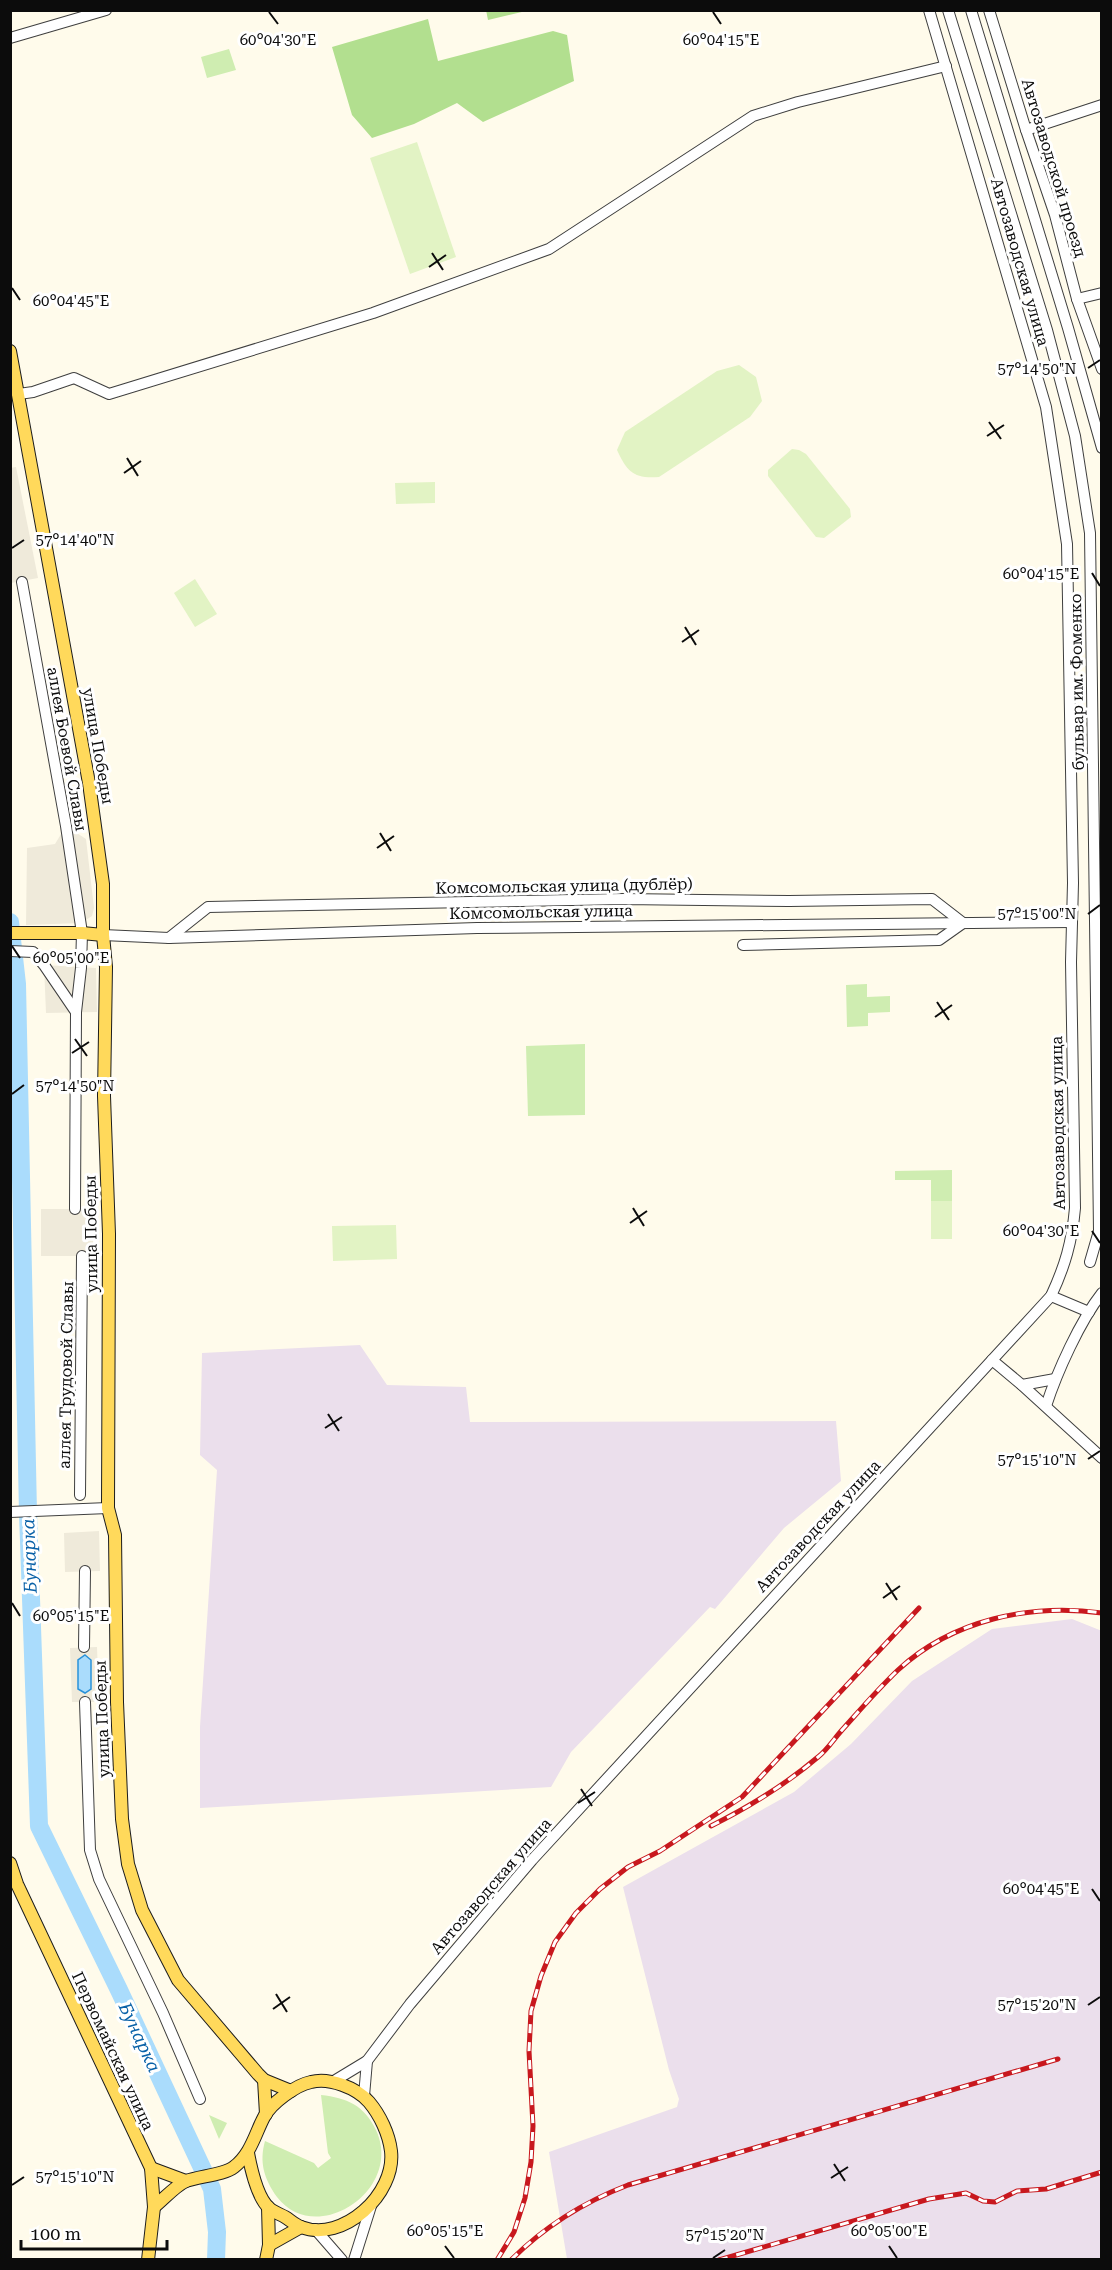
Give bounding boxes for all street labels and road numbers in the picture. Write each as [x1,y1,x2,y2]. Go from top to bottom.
street label: Автозаводской проезд [1018,76,1090,260]
street label: Автозаводская улица [987,176,1053,349]
street label: бульвар им. Фоменко [1066,593,1088,771]
street label: аллея Боевой Славы [43,665,91,833]
street label: улица Победы [78,686,118,806]
street label: Комсомольская улица (дублёр) [435,874,693,898]
street label: Комсомольская улица [449,901,633,923]
street label: Автозаводская улица [1047,1036,1069,1210]
street label: улица Победы [80,1175,102,1293]
street label: аллея Трудовой Славы [55,1281,77,1469]
street label: Автозаводская улица [752,1456,884,1596]
street label: улица Победы [90,1660,114,1778]
street label: Автозаводская улица [427,1814,555,1958]
street label: Первомайская улица [68,1969,158,2134]

